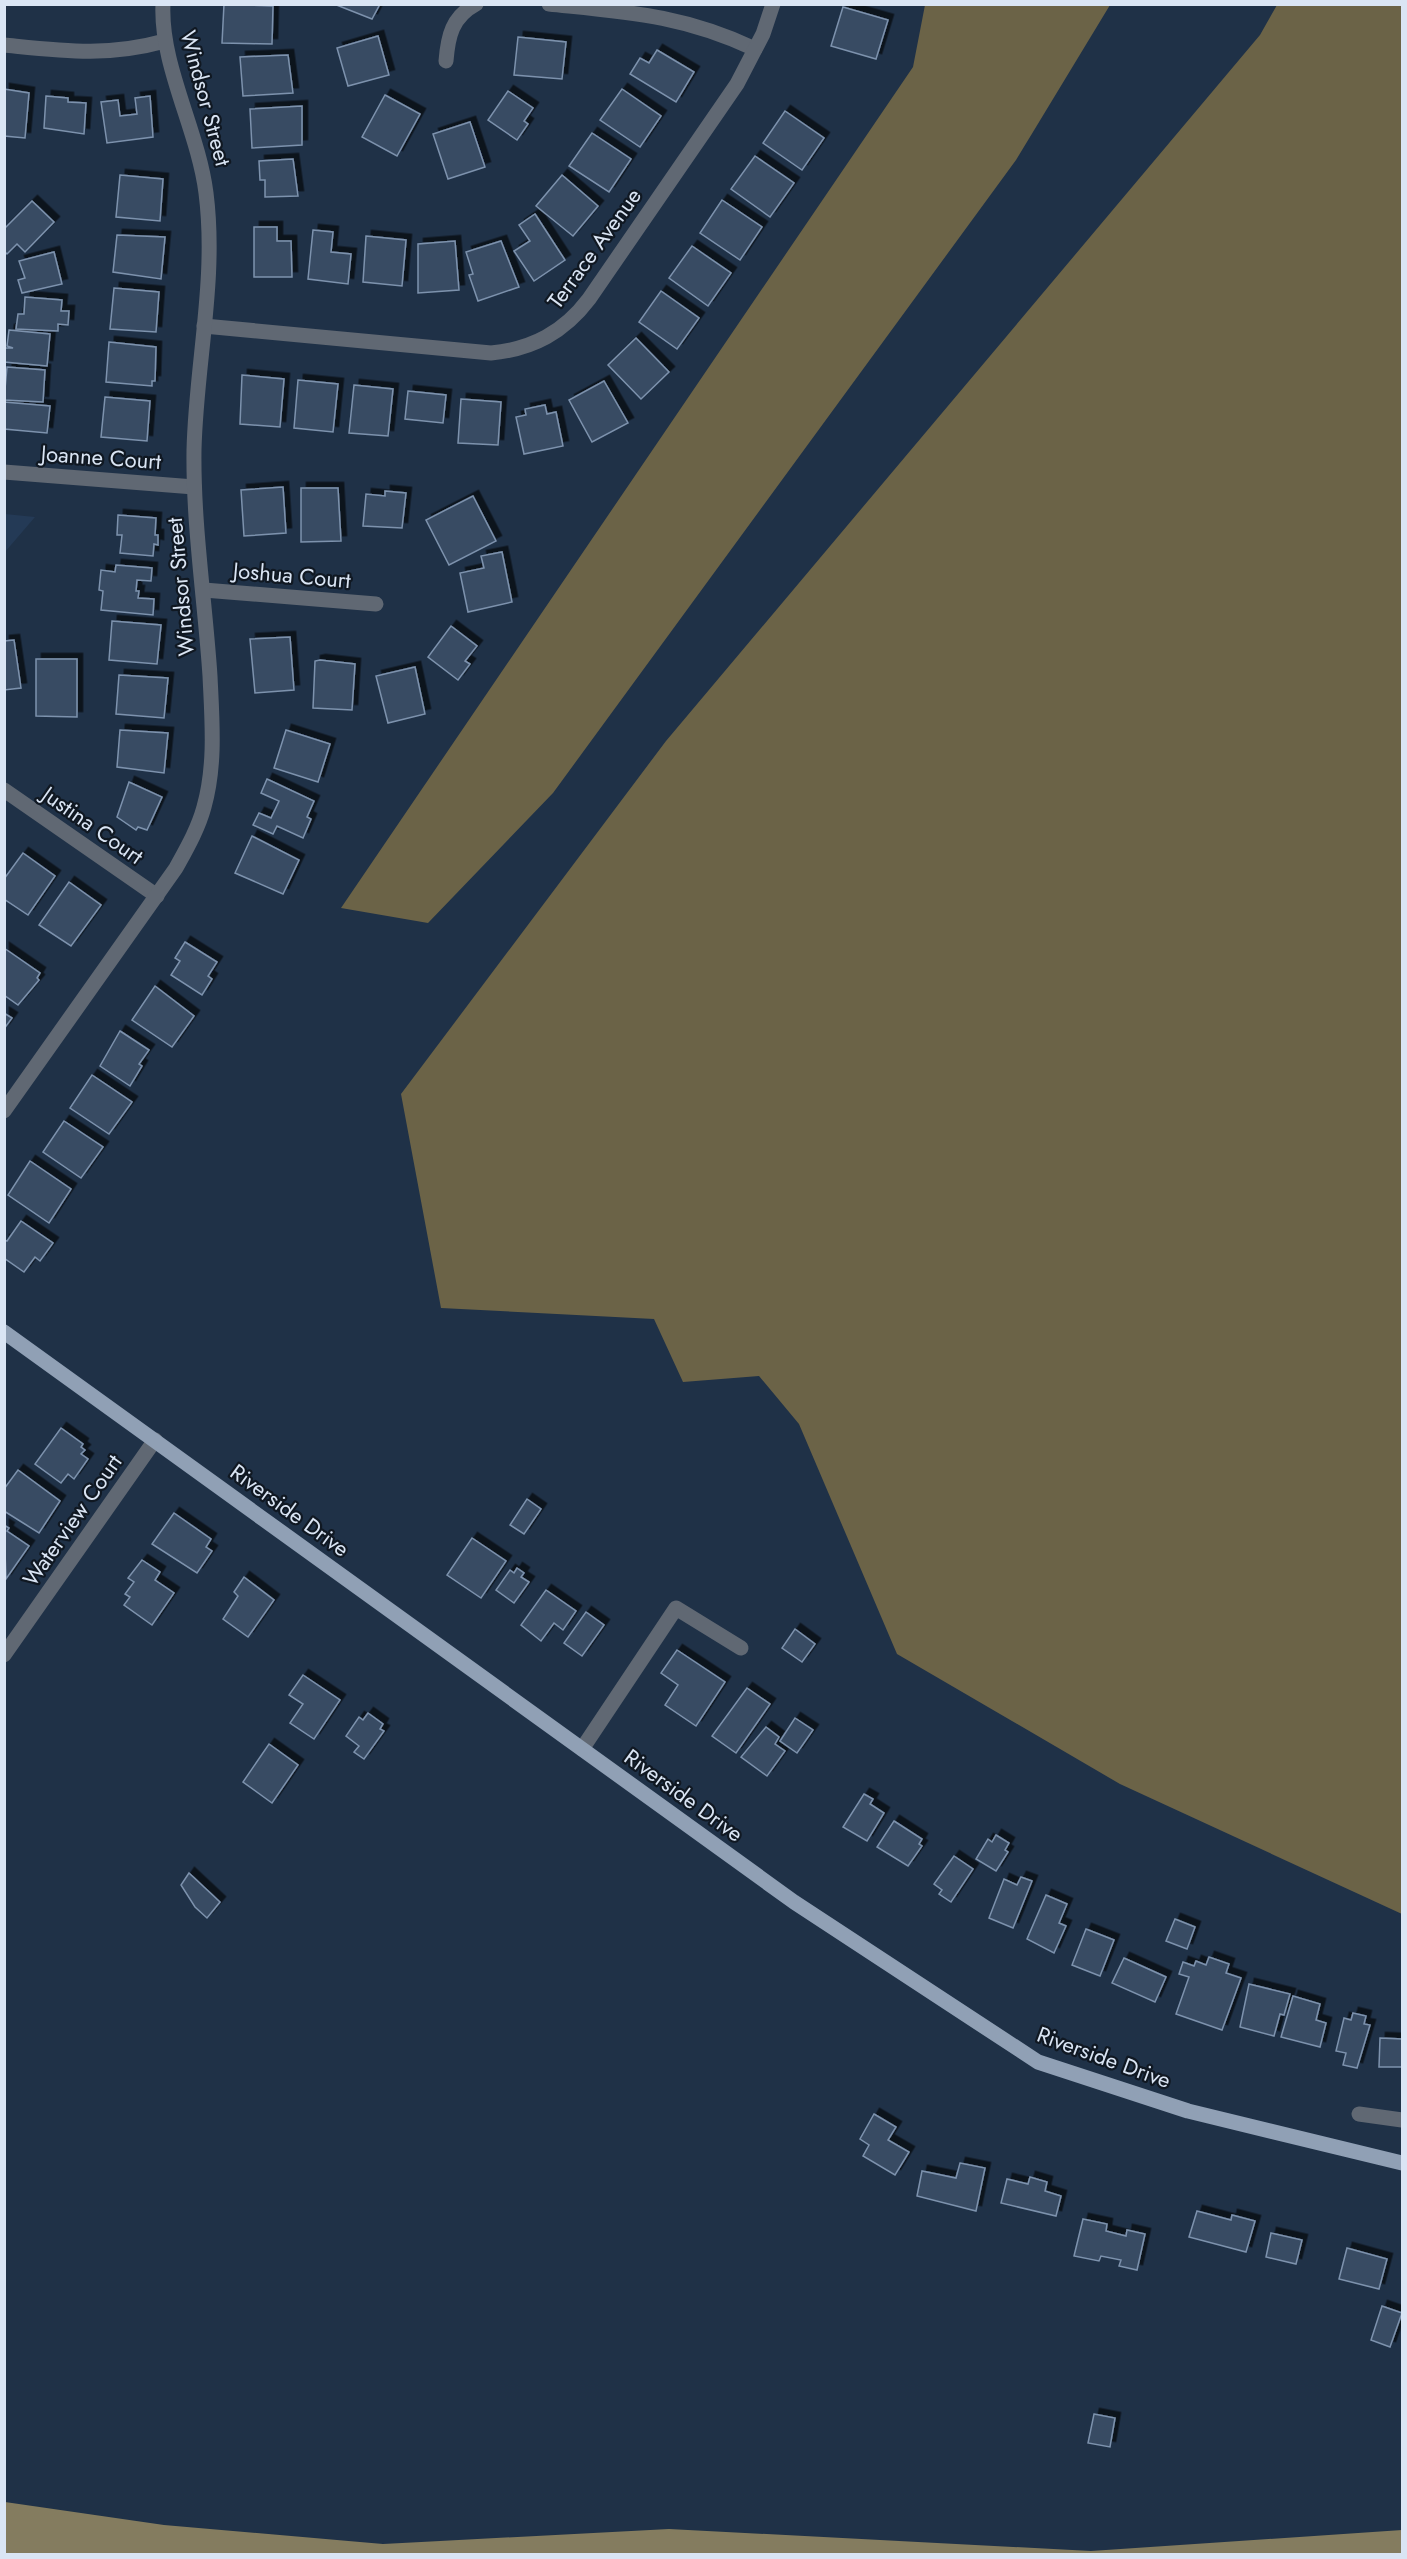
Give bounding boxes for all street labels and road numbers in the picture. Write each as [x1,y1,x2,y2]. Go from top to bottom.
street label: Windsor Street [173,27,240,170]
street label: Terrace Avenue [539,181,649,315]
street label: Joanne Court [37,437,163,477]
street label: Windsor Street [158,516,202,658]
street label: Joshua Court [229,554,353,596]
street label: Justina Court [33,777,151,872]
street label: Waterview Court [15,1447,130,1592]
street label: Riverside Drive [224,1456,356,1564]
street label: Riverside Drive [618,1741,750,1849]
street label: Riverside Drive [1033,2018,1175,2096]

